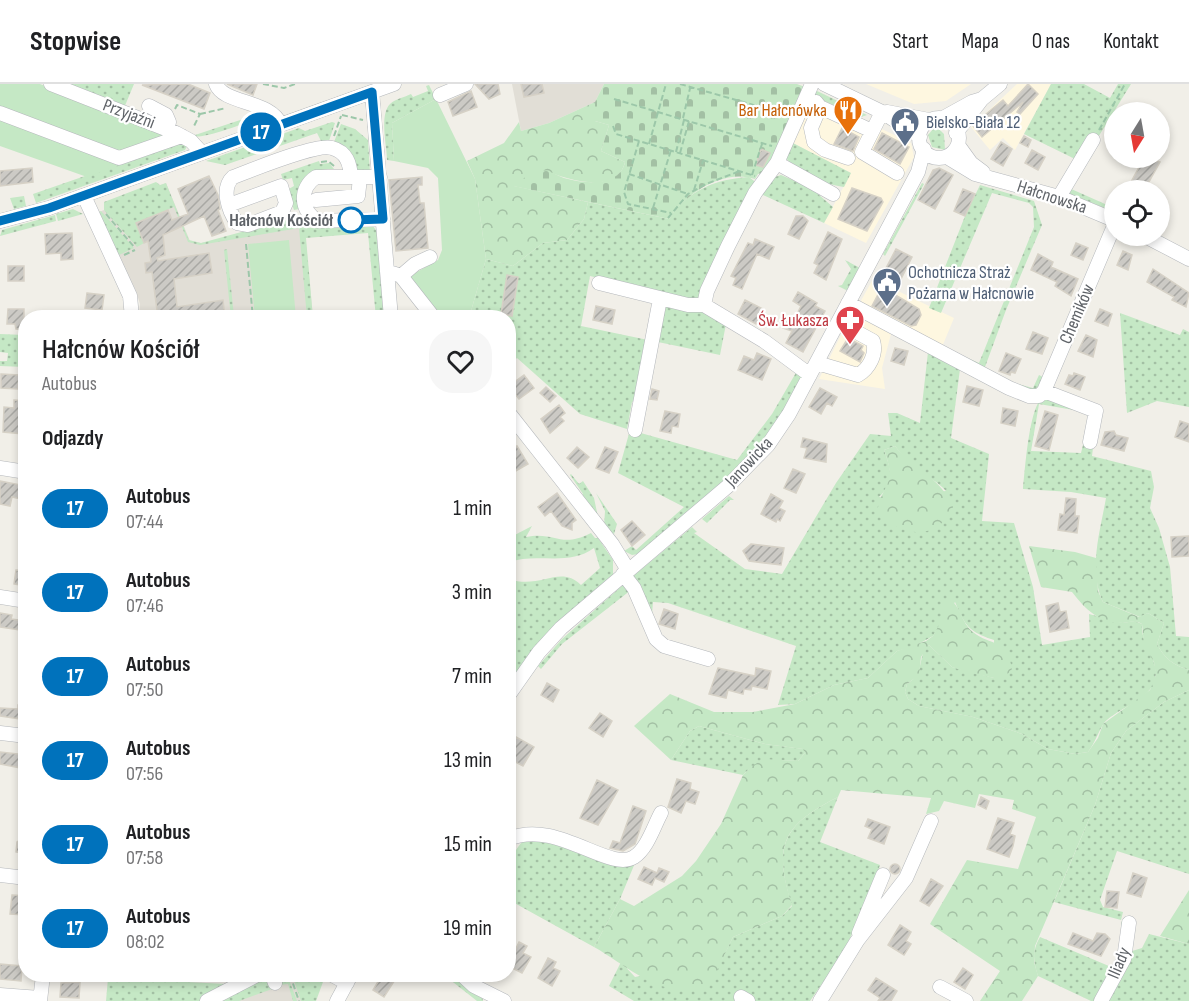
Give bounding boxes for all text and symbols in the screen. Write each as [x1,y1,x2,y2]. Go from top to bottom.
text: Stopwise [30,25,121,58]
text: Start [892,29,929,54]
text: Mapa [962,29,999,54]
text: O nas [1032,29,1070,54]
text: Kontakt [1103,29,1159,54]
restaurant icon: Bar Hałcnówka [832,94,864,136]
street label: Przyjaźni [100,95,158,133]
place label: Bar Hałcnówka [738,100,827,121]
north arrow [1104,102,1170,168]
map controls [1104,102,1170,246]
public building icon: Bielsko-Biała 12 [889,106,921,148]
line badge: 17 [234,112,288,152]
place label: Bielsko-Biała 12 [926,112,1020,133]
text: 17 [252,120,270,145]
street label: Hałcnowska [1015,176,1090,218]
button: locate [1104,180,1170,246]
marker: Hałcnów Kościół [338,207,364,233]
place label: Hałcnów Kościół [229,210,333,231]
place label: Ochotnicza Straż Pożarna w Hałcnowie [908,262,1034,304]
public building icon: Ochotnicza Straż Pożarna w Hałcnowie [871,266,903,308]
street label: Chemików [1055,281,1099,347]
pharmacy icon: Św. Łukasza [834,304,866,346]
place label: Św. Łukasza [758,310,829,331]
button: heart [429,330,492,393]
text: Hałcnów Kościół [42,333,199,366]
text: Autobus [42,372,97,396]
text: Odjazdy [42,425,103,452]
street label: Janowicka [720,433,777,492]
text: Autobus [126,483,190,510]
text: 1 min [453,495,492,522]
text: 17 [66,496,84,521]
text: 07:44 [126,510,163,534]
text: Autobus [126,567,190,594]
text: 3 min [452,579,492,606]
text: 17 [66,580,84,605]
text: 07:46 [126,594,164,618]
text: Autobus [126,651,190,678]
text: 7 min [452,663,492,690]
text: 17 [66,664,84,689]
text: 07:50 [126,678,163,702]
text: Autobus [126,735,190,762]
text: 13 min [444,747,492,774]
text: 17 [66,748,84,773]
text: 07:56 [126,762,163,786]
text: Autobus [126,819,190,846]
text: 15 min [444,831,492,858]
text: 17 [66,832,84,857]
text: 07:58 [126,846,163,870]
text: Autobus [126,903,190,930]
text: 19 min [443,915,492,942]
text: 17 [66,916,84,941]
text: 08:02 [126,930,165,954]
street label: Iliady [1103,944,1135,982]

